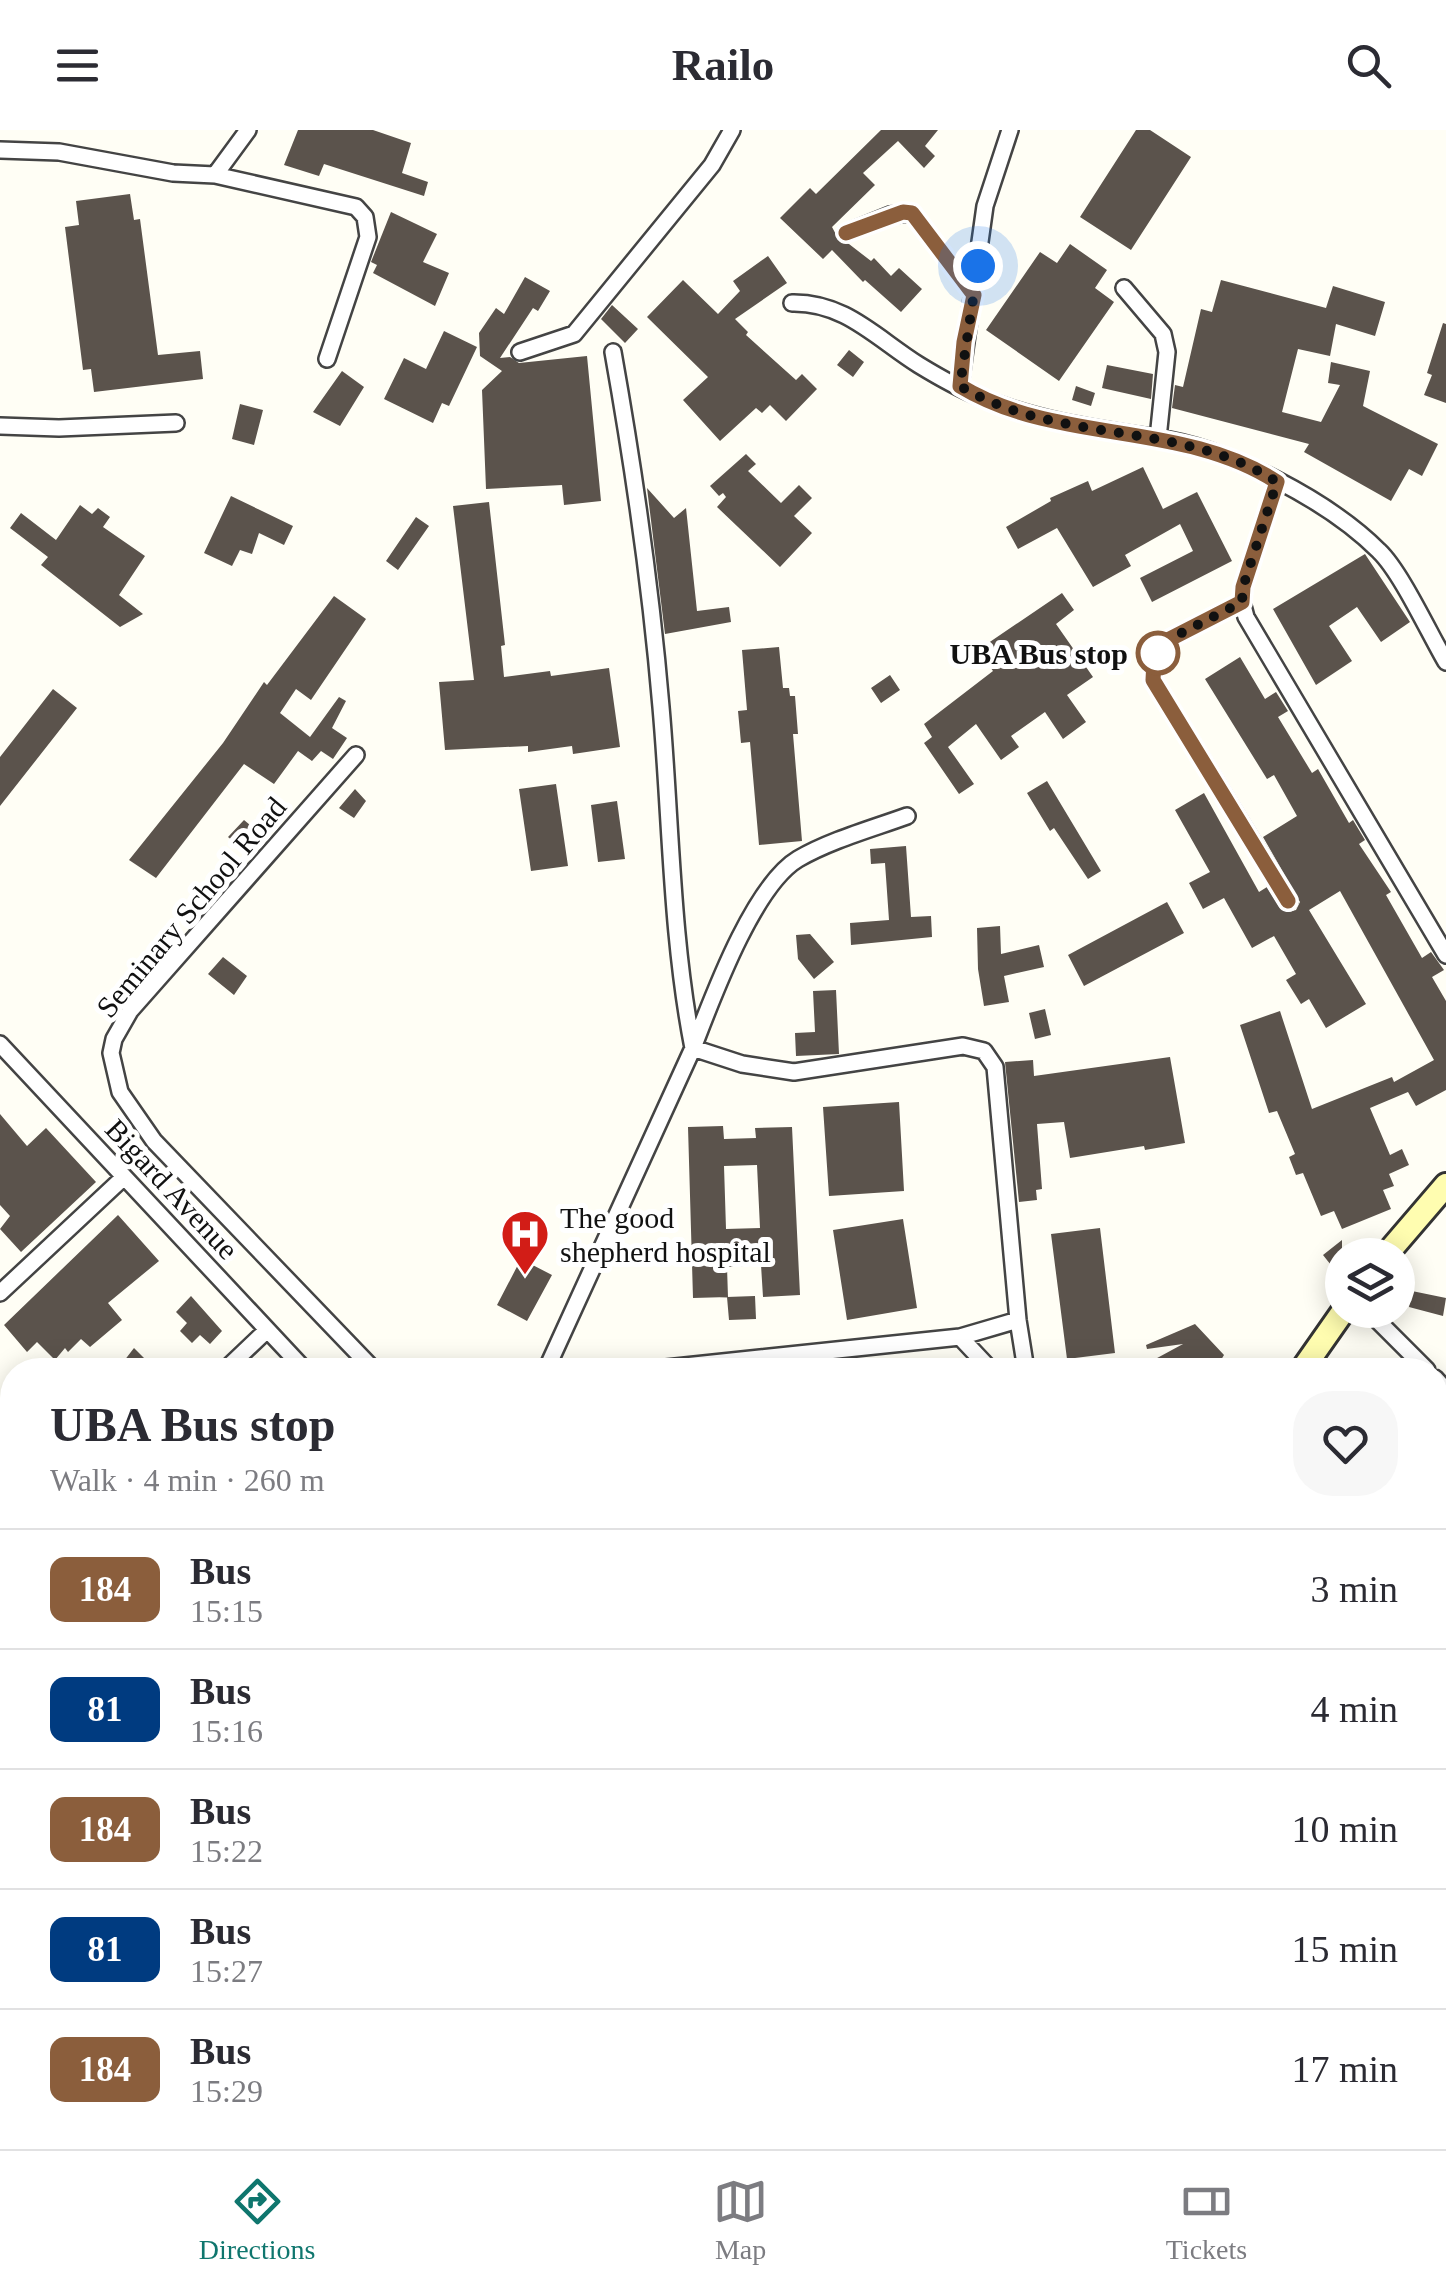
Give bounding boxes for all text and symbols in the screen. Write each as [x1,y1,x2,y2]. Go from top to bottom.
icon: menu [50,38,105,93]
icon: search [1341,38,1396,93]
text: Railo [672,40,774,90]
your location [953,241,1003,291]
marker: UBA Bus stop [1137,632,1179,674]
place label: UBA Bus stop [950,637,1128,670]
street label: Seminary School Road [89,790,293,1024]
street label: Bigard Avenue [99,1112,245,1266]
place label: The good shepherd hospital [560,1201,771,1268]
hospital icon: The good shepherd hospital [499,1208,551,1276]
map controls [1325,1238,1415,1328]
button: layers [1325,1238,1415,1328]
button: heart [1293,1391,1398,1496]
text: UBA Bus stop [50,1398,335,1451]
text: Walk · 4 min · 260 m [50,1462,325,1498]
text: Bus [190,1550,251,1592]
text: 3 min [1310,1568,1398,1610]
text: 184 [79,1570,131,1609]
text: 15:15 [190,1593,263,1629]
text: Bus [190,1670,251,1712]
text: 4 min [1310,1688,1398,1730]
text: 81 [88,1690,123,1729]
text: 15:16 [190,1713,263,1749]
text: Bus [190,1790,251,1832]
text: 10 min [1291,1808,1398,1850]
text: 184 [79,1810,131,1849]
text: 15:22 [190,1833,263,1869]
text: Bus [190,1910,251,1952]
text: 15 min [1291,1928,1398,1970]
text: 81 [88,1930,123,1969]
text: 15:27 [190,1953,263,1989]
text: Bus [190,2030,251,2072]
text: 17 min [1291,2048,1398,2090]
text: 184 [79,2050,131,2089]
text: 15:29 [190,2073,263,2109]
tab: Directions [199,2174,315,2266]
tab: Map [713,2174,768,2266]
tab: Tickets [1166,2174,1247,2266]

